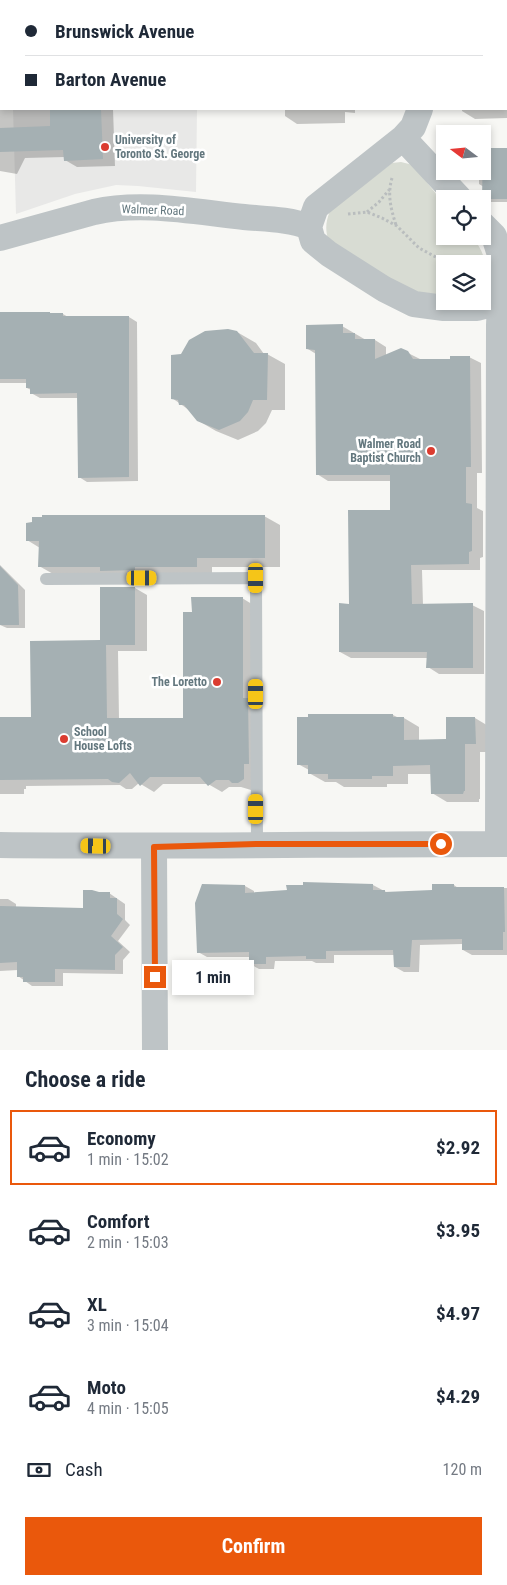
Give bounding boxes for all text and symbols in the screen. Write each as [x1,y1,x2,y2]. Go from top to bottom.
text: Brunswick Avenue [55,20,194,43]
text: Barton Avenue [55,68,166,91]
north arrow [436,125,491,180]
map controls [436,125,491,310]
place label: University of Toronto St. George [115,133,205,161]
marker: University of Toronto St. George [99,141,111,153]
button: locate [436,190,491,245]
street label: Walmer Road [121,202,185,218]
button: layers [436,255,491,310]
place label: Walmer Road Baptist Church [350,437,421,465]
marker: Walmer Road Baptist Church [425,445,437,457]
car [248,563,263,593]
car [127,571,157,586]
place label: The Loretto [152,675,207,689]
marker: The Loretto [211,676,223,688]
car [248,679,263,709]
place label: School House Lofts [74,725,133,753]
marker: School House Lofts [58,733,70,745]
car [248,794,263,824]
route start [430,833,452,855]
car [80,838,111,854]
callout: 1 min [172,960,255,994]
route end [144,966,166,988]
text: 1 min [195,968,231,987]
text: Choose a ride [25,1067,146,1092]
icon: car [27,1125,72,1170]
text: Economy [87,1127,156,1150]
text: $2.92 [436,1136,480,1159]
text: 1 min · 15:02 [87,1150,169,1169]
icon: car [27,1208,72,1253]
text: Comfort [87,1210,150,1233]
text: $3.95 [436,1219,480,1242]
text: 2 min · 15:03 [87,1233,169,1252]
icon: car [27,1291,72,1336]
text: XL [87,1293,107,1316]
text: $4.97 [436,1302,480,1325]
text: 3 min · 15:04 [87,1316,169,1335]
icon: car [27,1374,72,1419]
text: Moto [87,1376,126,1399]
text: $4.29 [436,1385,480,1408]
text: 4 min · 15:05 [87,1399,169,1418]
icon: cash [25,1456,53,1484]
text: Cash [65,1458,103,1481]
text: 120 m [443,1460,482,1479]
button: Confirm [25,1517,482,1575]

